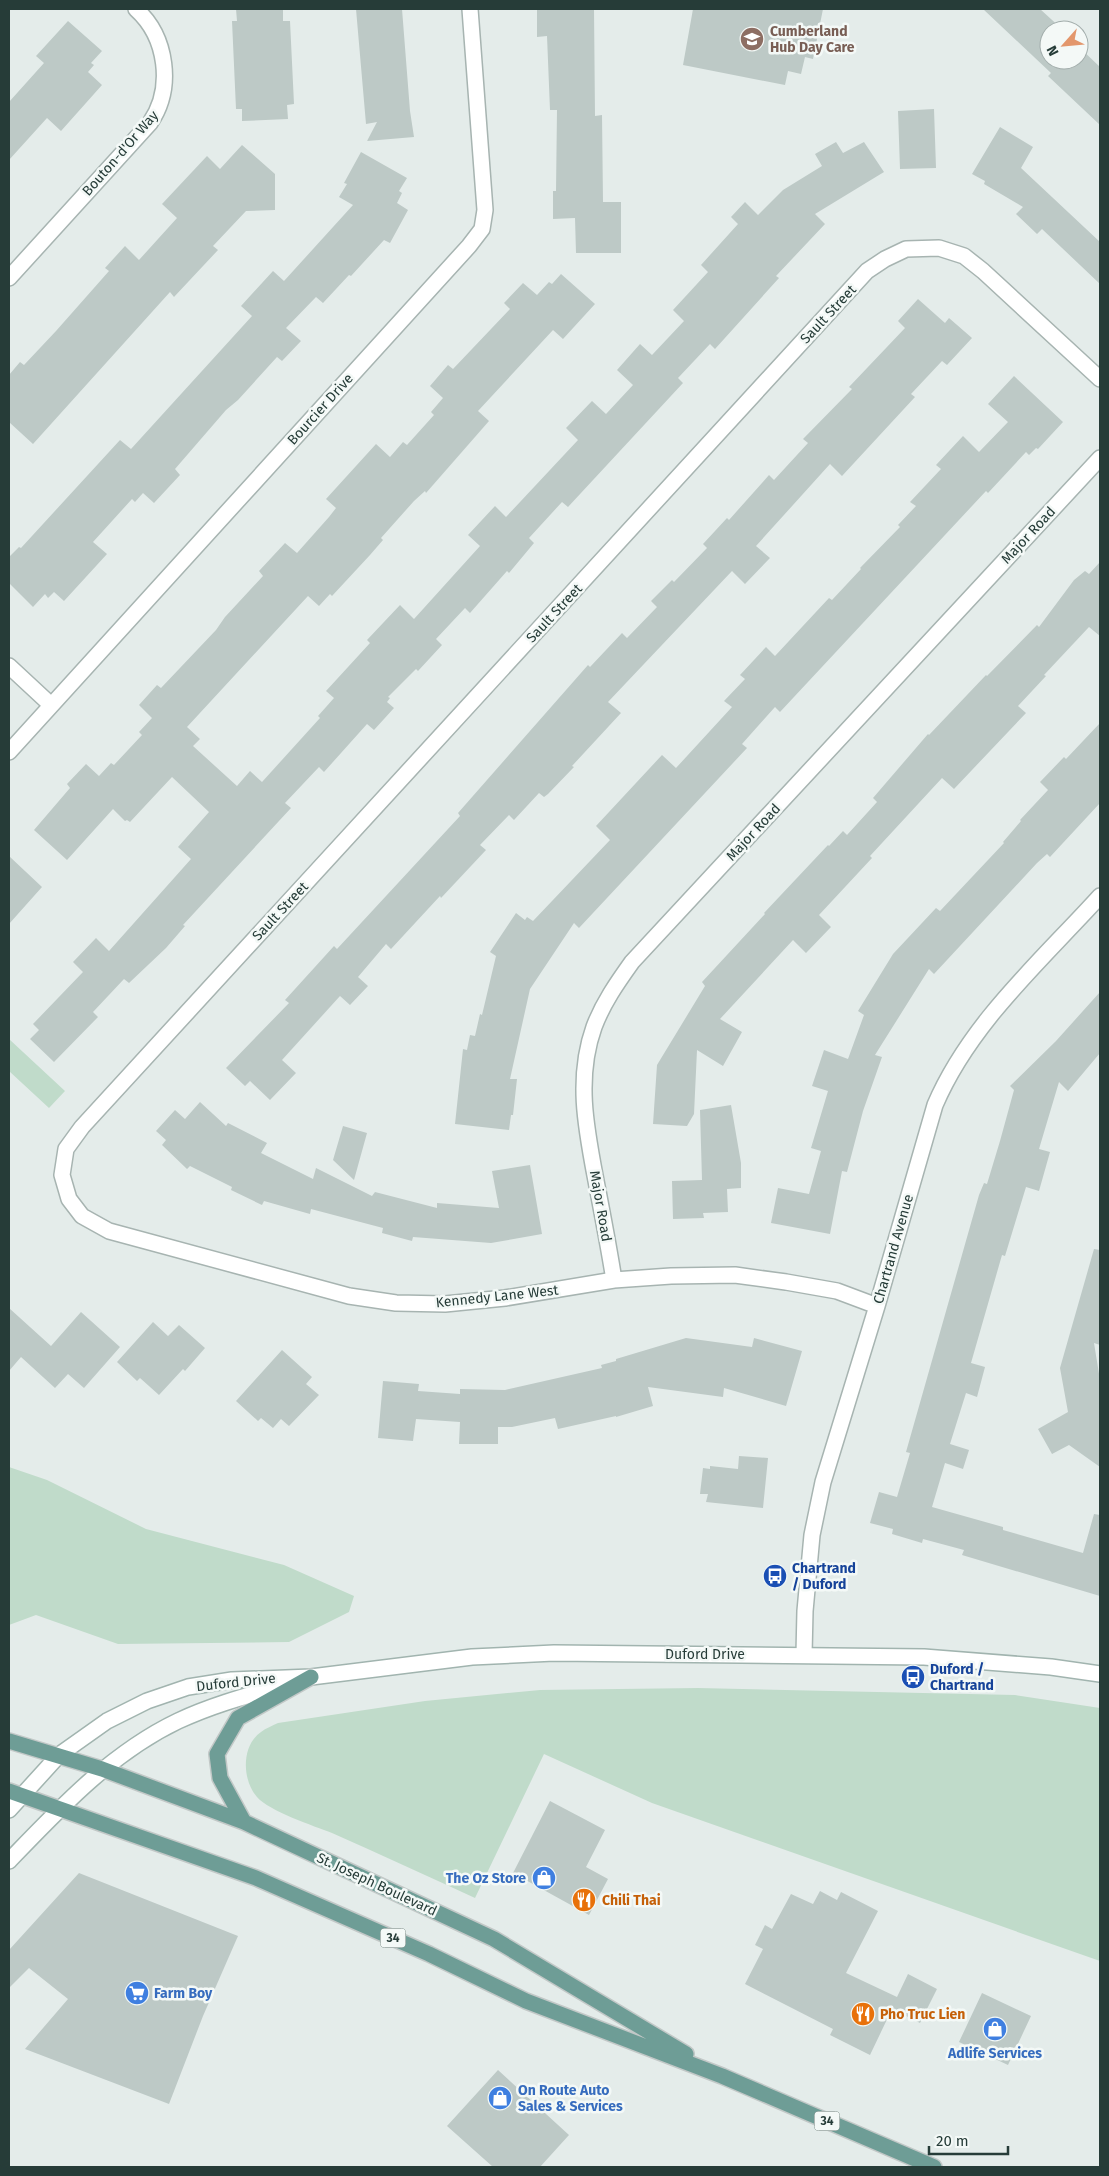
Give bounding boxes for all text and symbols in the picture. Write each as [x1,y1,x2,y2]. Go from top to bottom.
north arrow [1039,20,1089,70]
place label: Cumberland Hub Day Care [770,23,855,56]
school or university icon: Cumberland Hub Day Care [739,26,765,52]
text: N [1043,43,1063,59]
street label: Bouton-d'Or Way [79,107,162,199]
street label: Sault Street [797,281,861,347]
street label: Bourcier Drive [284,370,357,448]
street label: Major Road [998,503,1059,567]
street label: Sault Street [523,580,587,646]
street label: Major Road [723,800,784,864]
street label: Sault Street [249,878,313,944]
street label: Major Road [586,1169,615,1243]
street label: Chartrand Avenue [870,1192,917,1306]
street label: Kennedy Lane West [435,1281,560,1311]
place label: Chartrand / Duford [792,1560,856,1593]
bus stop icon: Chartrand / Duford [762,1563,788,1589]
street label: Duford Drive [665,1646,745,1663]
place label: Duford / Chartrand [930,1661,994,1694]
bus stop icon: Duford / Chartrand [900,1664,926,1690]
street label: Duford Drive [195,1670,277,1695]
street label: St. Joseph Boulevard [314,1849,440,1920]
shop icon: The Oz Store [531,1865,557,1891]
place label: The Oz Store [446,1870,526,1887]
restaurant icon: Chili Thai [571,1887,597,1913]
place label: Chili Thai [602,1892,661,1909]
road number: 34 [380,1929,406,1948]
supermarket icon: Farm Boy [124,1980,150,2006]
place label: Farm Boy [154,1985,213,2002]
restaurant icon: Pho Truc Lien [850,2001,876,2027]
place label: Pho Truc Lien [880,2006,965,2023]
shop icon: Adlife Services [982,2016,1008,2042]
place label: Adlife Services [947,2045,1042,2062]
place label: On Route Auto Sales & Services [518,2082,623,2115]
shop icon: On Route Auto Sales & Services [487,2085,513,2111]
road number: 34 [814,2112,840,2130]
scale bar [929,2124,1008,2156]
text: 20 m [936,2132,969,2150]

